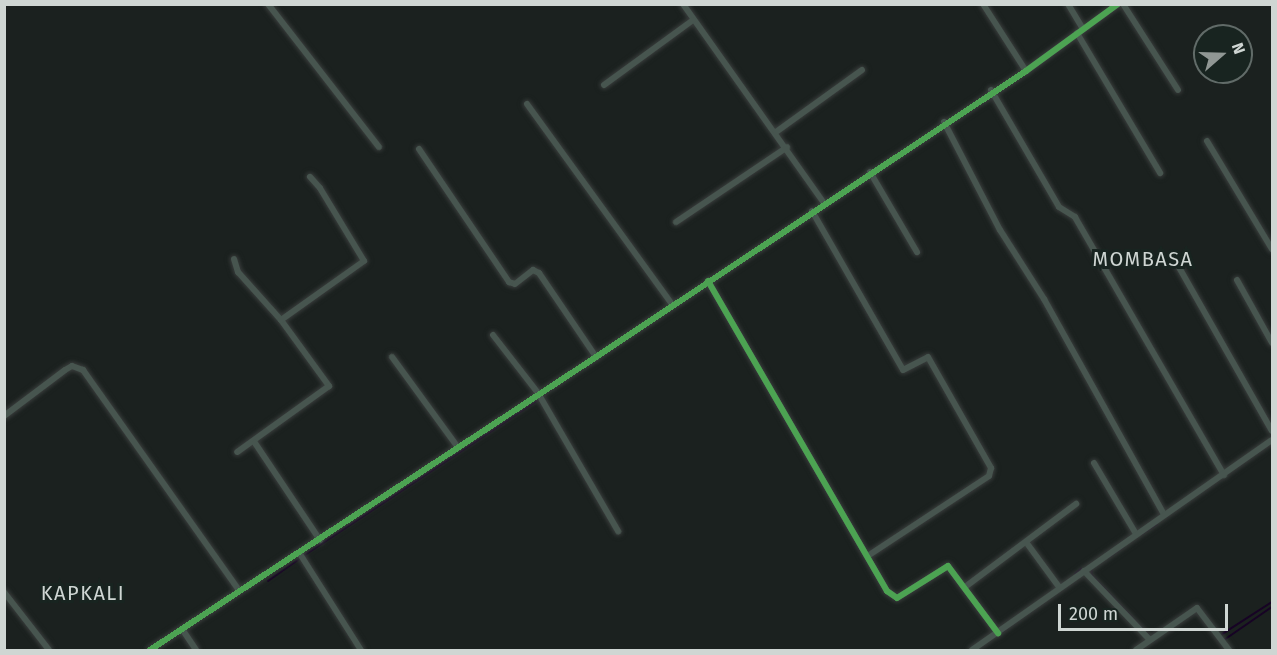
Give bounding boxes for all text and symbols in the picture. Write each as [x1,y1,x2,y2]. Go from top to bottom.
north arrow [1193,24,1253,84]
text: N [1228,40,1249,57]
district label: MOMBASA [1093,247,1193,271]
district label: KAPKALI [41,581,125,605]
scale bar [1061,592,1230,630]
text: 200 m [1069,603,1118,625]

